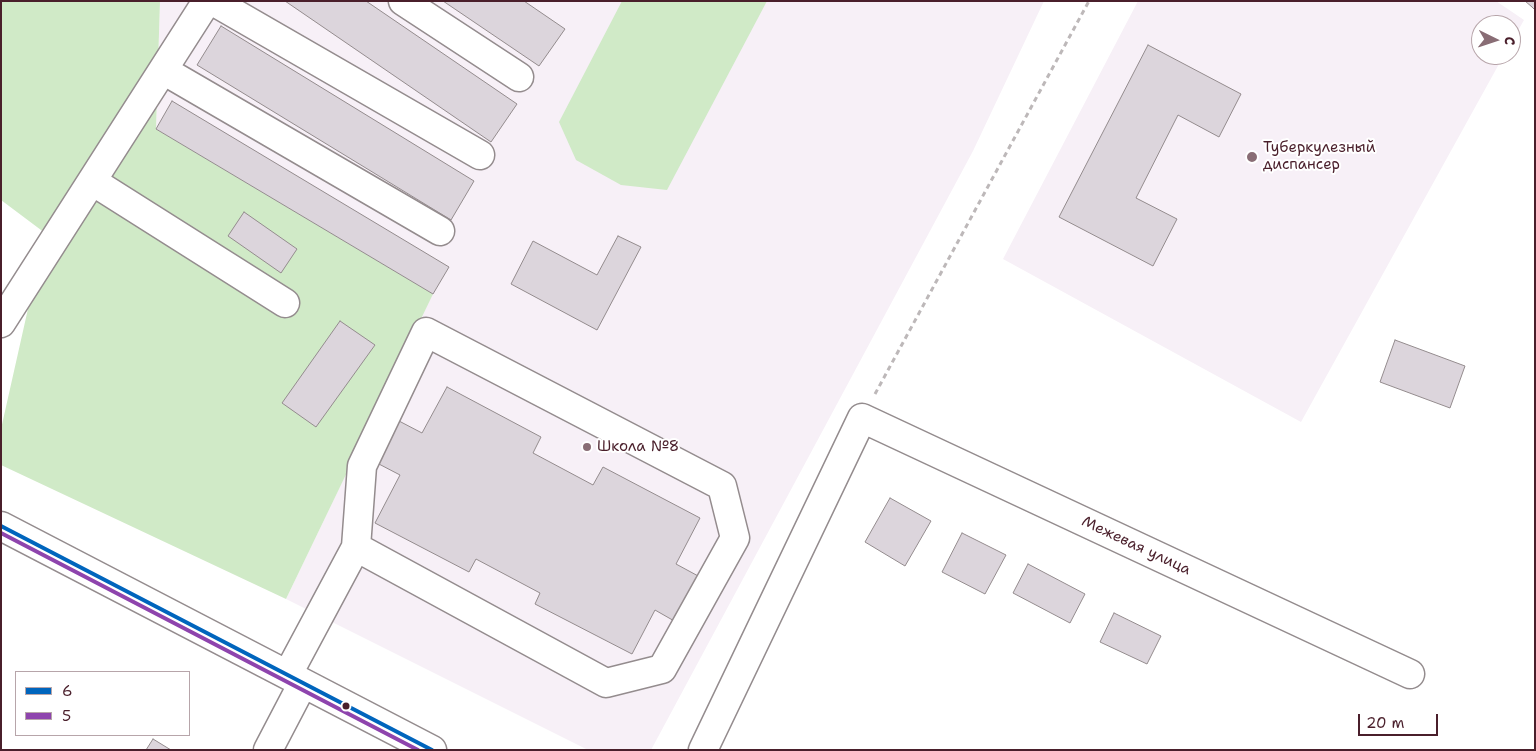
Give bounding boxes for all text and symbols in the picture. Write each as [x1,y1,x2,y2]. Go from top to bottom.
north arrow [1471,15,1521,65]
text: С [1501,36,1519,46]
place label: Туберкулезный диспансер [1263,139,1375,174]
marker: Туберкулезный диспансер [1245,150,1259,164]
place label: Школа №8 [597,438,679,456]
marker: Школа №8 [581,441,593,453]
street label: Межевая улица [1079,513,1193,579]
legend [15,671,190,736]
text: 6 [62,681,73,701]
unlabelled marker [341,701,351,711]
scale bar [1361,704,1441,736]
text: 5 [62,706,71,726]
text: 20 m [1366,713,1405,733]

